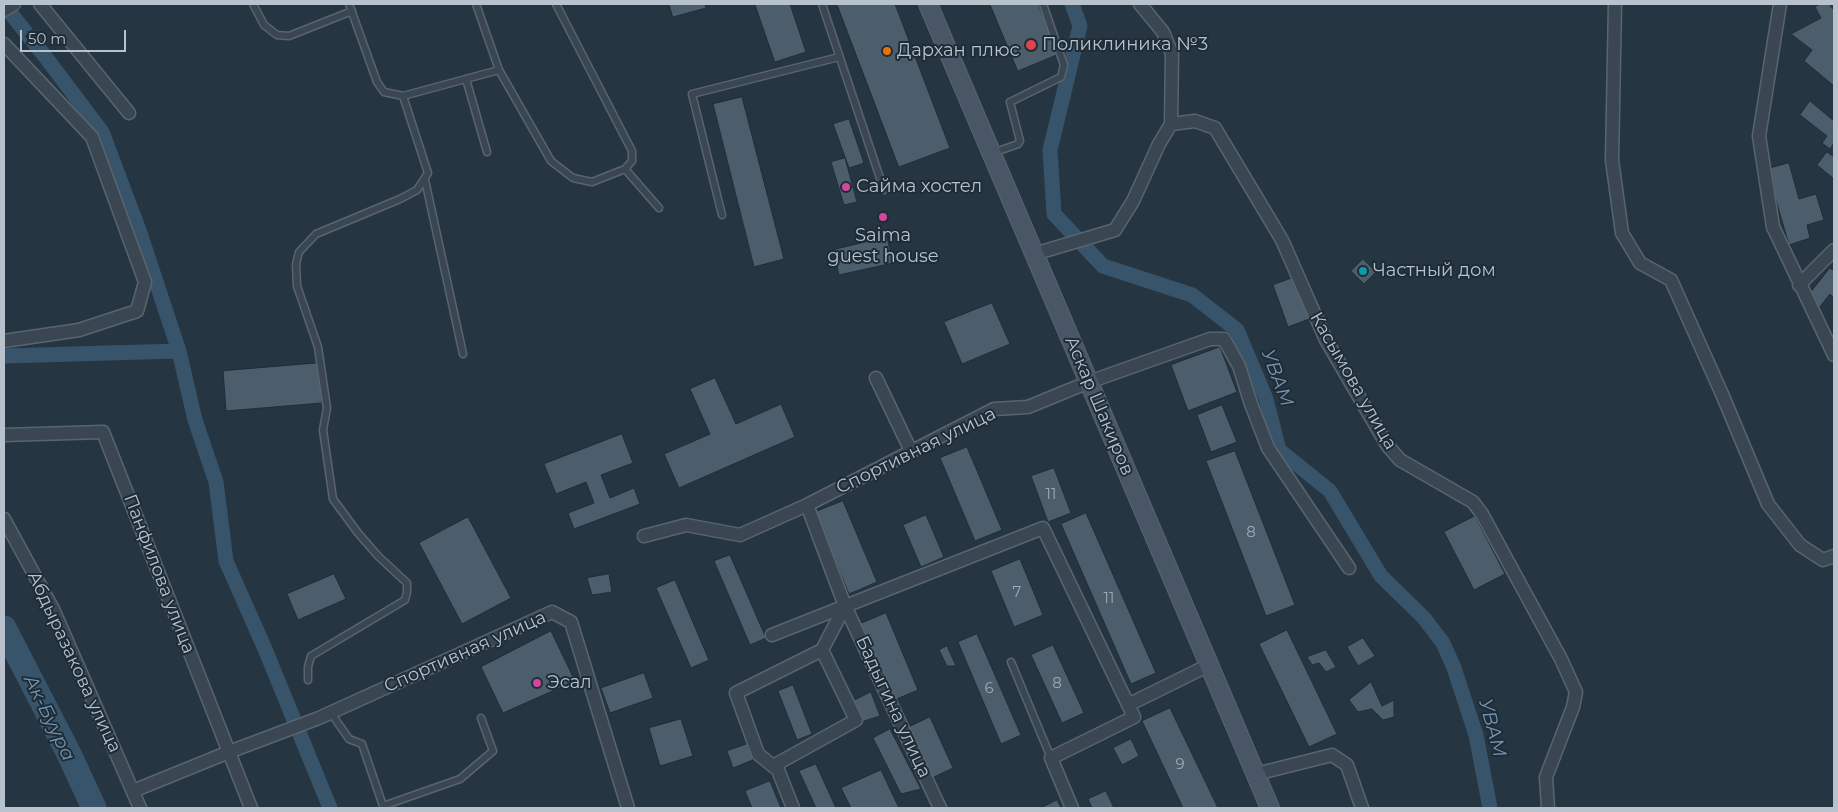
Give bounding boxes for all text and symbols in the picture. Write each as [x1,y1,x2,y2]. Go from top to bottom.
scale bar [22,20,129,52]
text: 50 m [28,29,66,48]
place label: Поликлиника №3 [1042,34,1208,56]
marker: Поликлиника №3 [1024,38,1038,52]
place label: Дархан плюс [897,40,1020,62]
marker: Дархан плюс [881,45,893,57]
place label: Сайма хостел [856,176,982,198]
marker: Сайма хостел [840,181,852,193]
marker: Saima guest house [877,211,889,223]
place label: Saima guest house [827,225,939,268]
place label: Частный дом [1373,260,1496,282]
marker: Частный дом [1357,265,1369,277]
street label: Касымова улица [1305,308,1401,454]
street label: Аскар Шакиров [1060,333,1138,479]
water label: УВАМ [1256,346,1298,410]
street label: Спортивная улица [833,403,999,499]
house number: 11 [1046,486,1056,504]
street label: Панфилова улица [119,491,199,657]
house number: 8 [1246,524,1256,542]
street label: Абдыразакова улица [22,568,126,756]
house number: 7 [1013,584,1021,602]
house number: 11 [1104,590,1114,608]
street label: Спортивная улица [381,607,549,697]
street label: Бадыгина улица [851,633,935,781]
water label: Ак-Буура [18,671,80,765]
place label: Эсал [547,672,592,694]
house number: 8 [1052,675,1062,693]
marker: Эсал [531,677,543,689]
house number: 6 [984,680,994,698]
water label: УВАМ [1473,696,1511,760]
house number: 9 [1175,756,1185,774]

